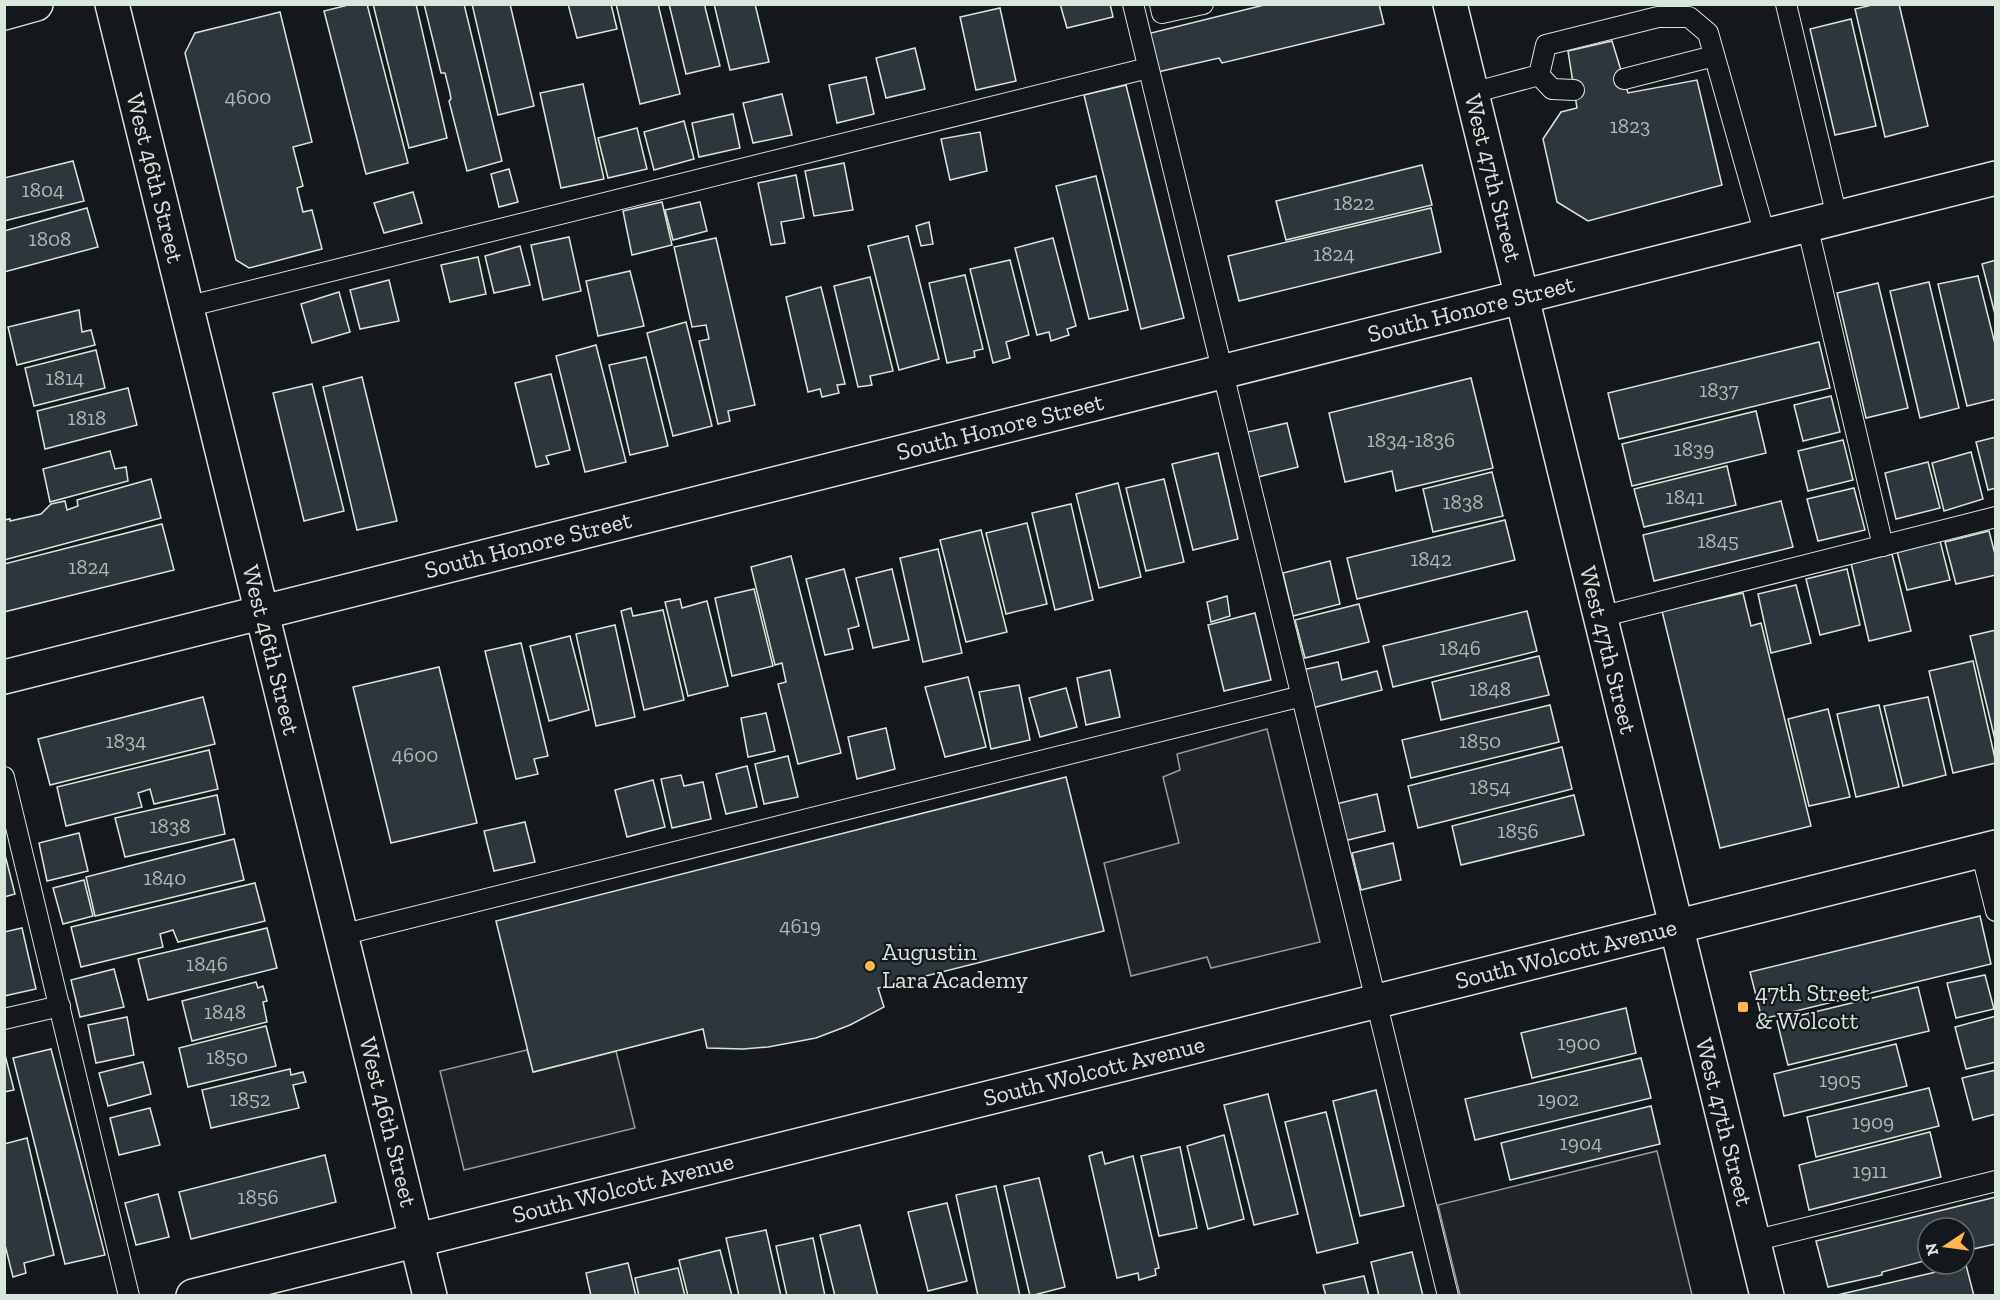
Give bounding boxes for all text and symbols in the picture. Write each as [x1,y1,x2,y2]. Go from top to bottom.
house number: 4600 [225,84,271,109]
street label: West 46th Street [120,90,191,266]
street label: West 47th Street [1459,91,1528,265]
house number: 1823 [1610,113,1650,138]
house number: 1804 [22,177,64,202]
house number: 1822 [1333,190,1375,215]
house number: 1808 [29,226,71,251]
house number: 1824 [1313,241,1355,266]
street label: South Honore Street [1364,269,1577,348]
house number: 1814 [46,365,84,390]
house number: 1837 [1699,377,1739,402]
street label: South Honore Street [893,387,1106,466]
house number: 1818 [68,405,106,430]
house number: 1834-1836 [1367,427,1455,452]
house number: 1839 [1674,436,1714,461]
house number: 1841 [1666,484,1704,509]
house number: 1838 [1443,489,1483,514]
street label: South Honore Street [421,505,634,584]
house number: 1845 [1697,528,1739,553]
house number: 1842 [1410,546,1452,571]
house number: 1824 [68,554,110,579]
street label: West 46th Street [236,562,307,738]
street label: West 47th Street [1574,563,1643,737]
house number: 1846 [1439,635,1481,660]
house number: 1848 [1469,676,1511,701]
house number: 1834 [106,728,146,753]
house number: 1850 [1459,728,1501,753]
house number: 4600 [392,742,438,767]
house number: 1854 [1469,774,1511,799]
house number: 1838 [150,813,190,838]
house number: 1856 [1497,818,1539,843]
house number: 1840 [144,865,186,890]
street label: South Wolcott Avenue [1452,912,1680,995]
house number: 4619 [779,913,821,938]
place label: Augustin Lara Academy [882,937,1029,994]
house number: 1846 [186,951,228,976]
marker: Augustin Lara Academy [863,959,877,973]
place label: 47th Street & Wolcott [1755,978,1870,1035]
house number: 1848 [204,999,246,1024]
marker: 47th Street & Wolcott [1736,1000,1750,1014]
street label: South Wolcott Avenue [980,1029,1208,1112]
house number: 1900 [1557,1030,1601,1055]
street label: West 46th Street [353,1034,424,1210]
street label: West 47th Street [1690,1035,1759,1209]
house number: 1850 [206,1044,248,1069]
house number: 1905 [1819,1067,1861,1092]
house number: 1852 [230,1086,270,1111]
house number: 1902 [1537,1086,1579,1111]
house number: 1909 [1852,1109,1894,1134]
house number: 1904 [1560,1130,1602,1155]
street label: South Wolcott Avenue [509,1146,737,1229]
house number: 1911 [1852,1158,1888,1183]
house number: 1856 [237,1184,279,1209]
north arrow [1916,1216,1976,1276]
text: N [1921,1241,1942,1257]

